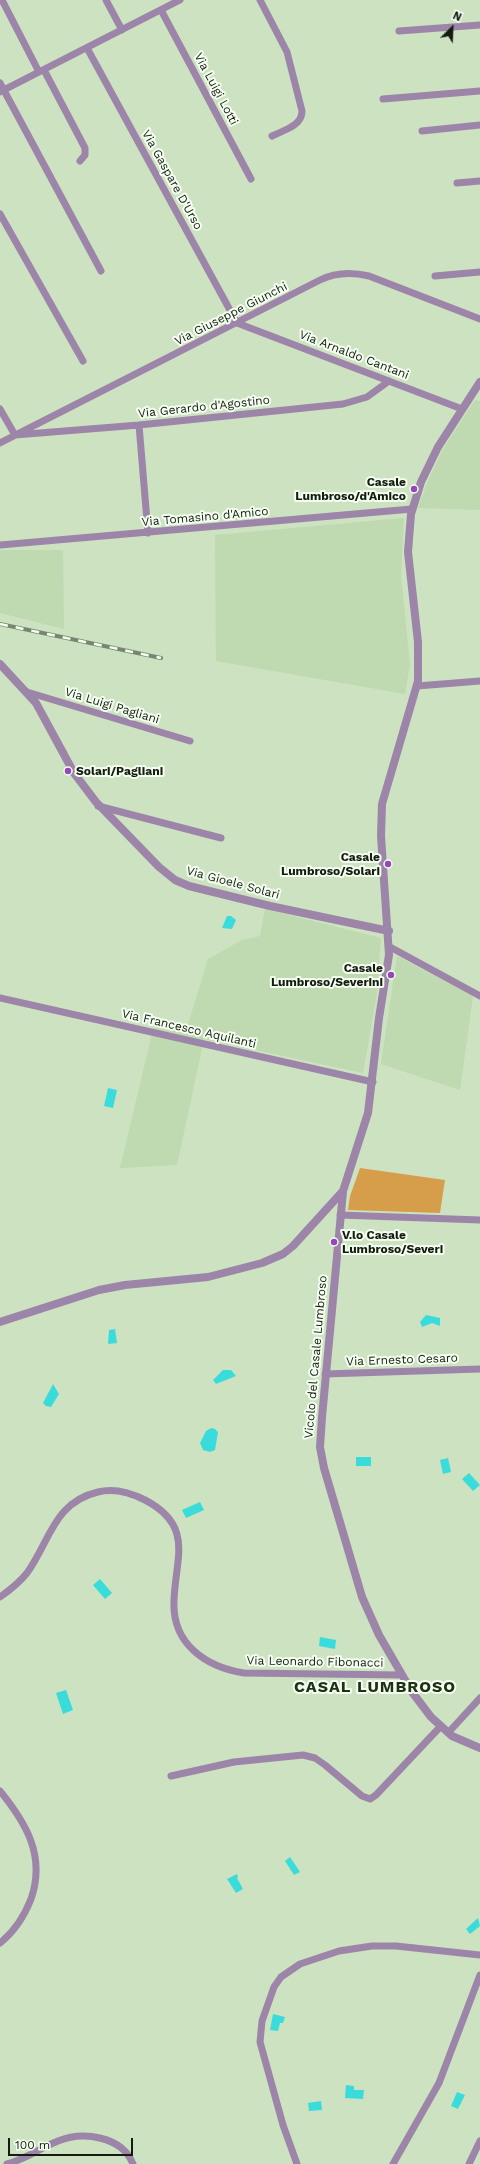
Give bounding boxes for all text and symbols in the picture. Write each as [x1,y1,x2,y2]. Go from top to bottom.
north arrow [432,8,472,48]
text: N [451,9,463,24]
street label: Via Luigi Lotti [191,50,241,128]
street label: Via Gaspare D'Urso [139,128,205,232]
street label: Via Giuseppe Giunchi [172,279,290,349]
street label: Via Arnaldo Cantani [297,327,411,383]
street label: Via Gerardo d'Agostino [137,393,271,421]
place label: Casale Lumbroso/d'Amico [295,475,406,503]
marker: Casale Lumbroso/d'Amico [409,484,419,494]
street label: Via Tomasino d'Amico [141,504,269,530]
street label: Via Luigi Pagliani [63,685,161,727]
place label: Solari/Pagliani [76,764,163,778]
marker: Solari/Pagliani [63,766,73,776]
place label: Casale Lumbroso/Solari [281,850,380,878]
marker: Casale Lumbroso/Solari [383,859,393,869]
street label: Via Gioele Solari [185,864,281,902]
place label: Casale Lumbroso/Severini [271,961,383,989]
marker: Casale Lumbroso/Severini [386,970,396,980]
street label: Via Francesco Aquilanti [120,1007,258,1051]
place label: V.lo Casale Lumbroso/Severi [342,1228,443,1256]
marker: V.lo Casale Lumbroso/Severi [329,1237,339,1247]
street label: Vicolo del Casale Lumbroso [302,1275,330,1439]
street label: Via Ernesto Cesaro [346,1351,458,1369]
street label: Via Leonardo Fibonacci [246,1654,384,1670]
district label: CASAL LUMBROSO [294,1677,456,1697]
scale bar [10,2130,135,2156]
text: 100 m [15,2138,50,2152]

